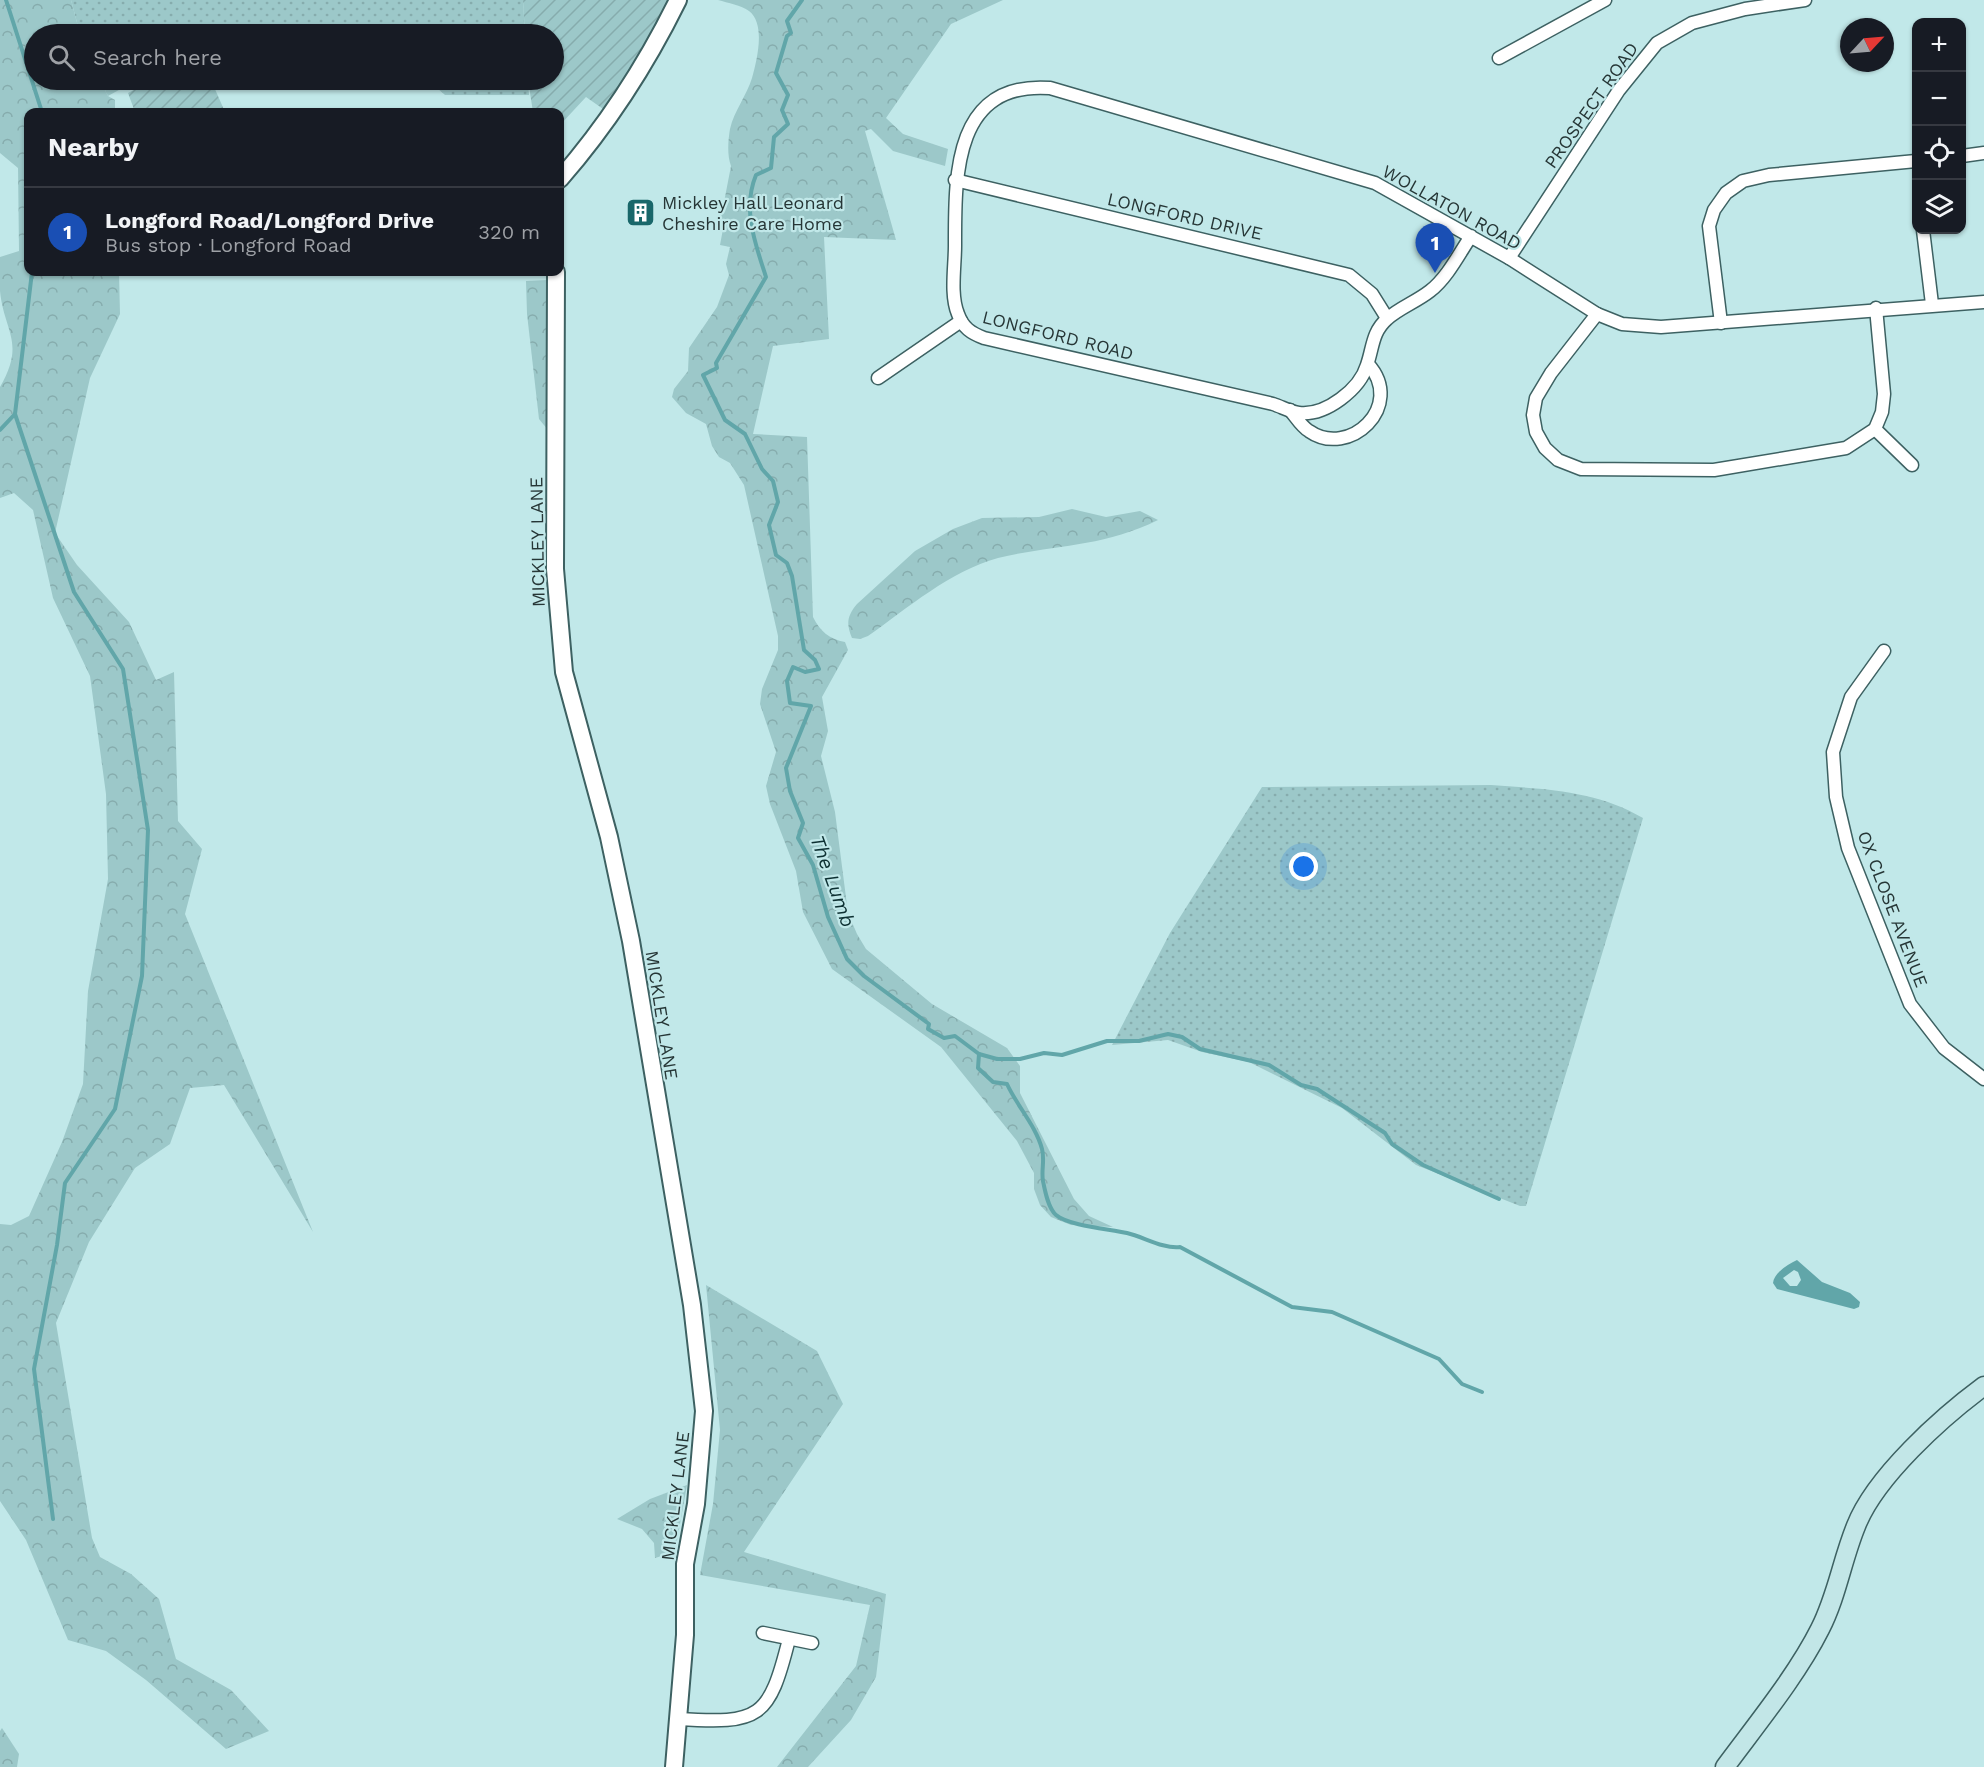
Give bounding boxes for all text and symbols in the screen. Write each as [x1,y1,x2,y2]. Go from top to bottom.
north arrow [1840,18,1894,72]
map controls [1912,18,1966,234]
button: + [1912,18,1966,72]
search box [24,24,564,90]
street label: PROSPECT ROAD [1540,38,1642,172]
icon: search [45,41,78,74]
text: Search here [93,45,222,70]
button: − [1912,72,1966,126]
button: locate [1912,126,1966,180]
text: Nearby [48,132,139,162]
street label: WOLLATON ROAD [1379,160,1525,254]
button: layers [1912,180,1966,234]
street label: LONGFORD DRIVE [1105,188,1265,244]
place label: Mickley Hall Leonard Cheshire Care Home [662,192,844,234]
building icon: Mickley Hall Leonard Cheshire Care Home [625,196,657,228]
text: Longford Road/Longford Drive [105,208,434,233]
text: 1 [63,220,72,244]
text: 320 m [478,220,540,244]
pin: 1 [1416,224,1454,273]
text: Bus stop · Longford Road [105,233,352,257]
street label: LONGFORD ROAD [980,306,1136,364]
street label: MICKLEY LANE [525,477,549,607]
street label: OX CLOSE AVENUE [1853,828,1933,990]
water label: The Lumb [805,832,861,930]
your location [1289,852,1318,881]
street label: MICKLEY LANE [641,949,683,1081]
street label: MICKLEY LANE [657,1430,693,1562]

